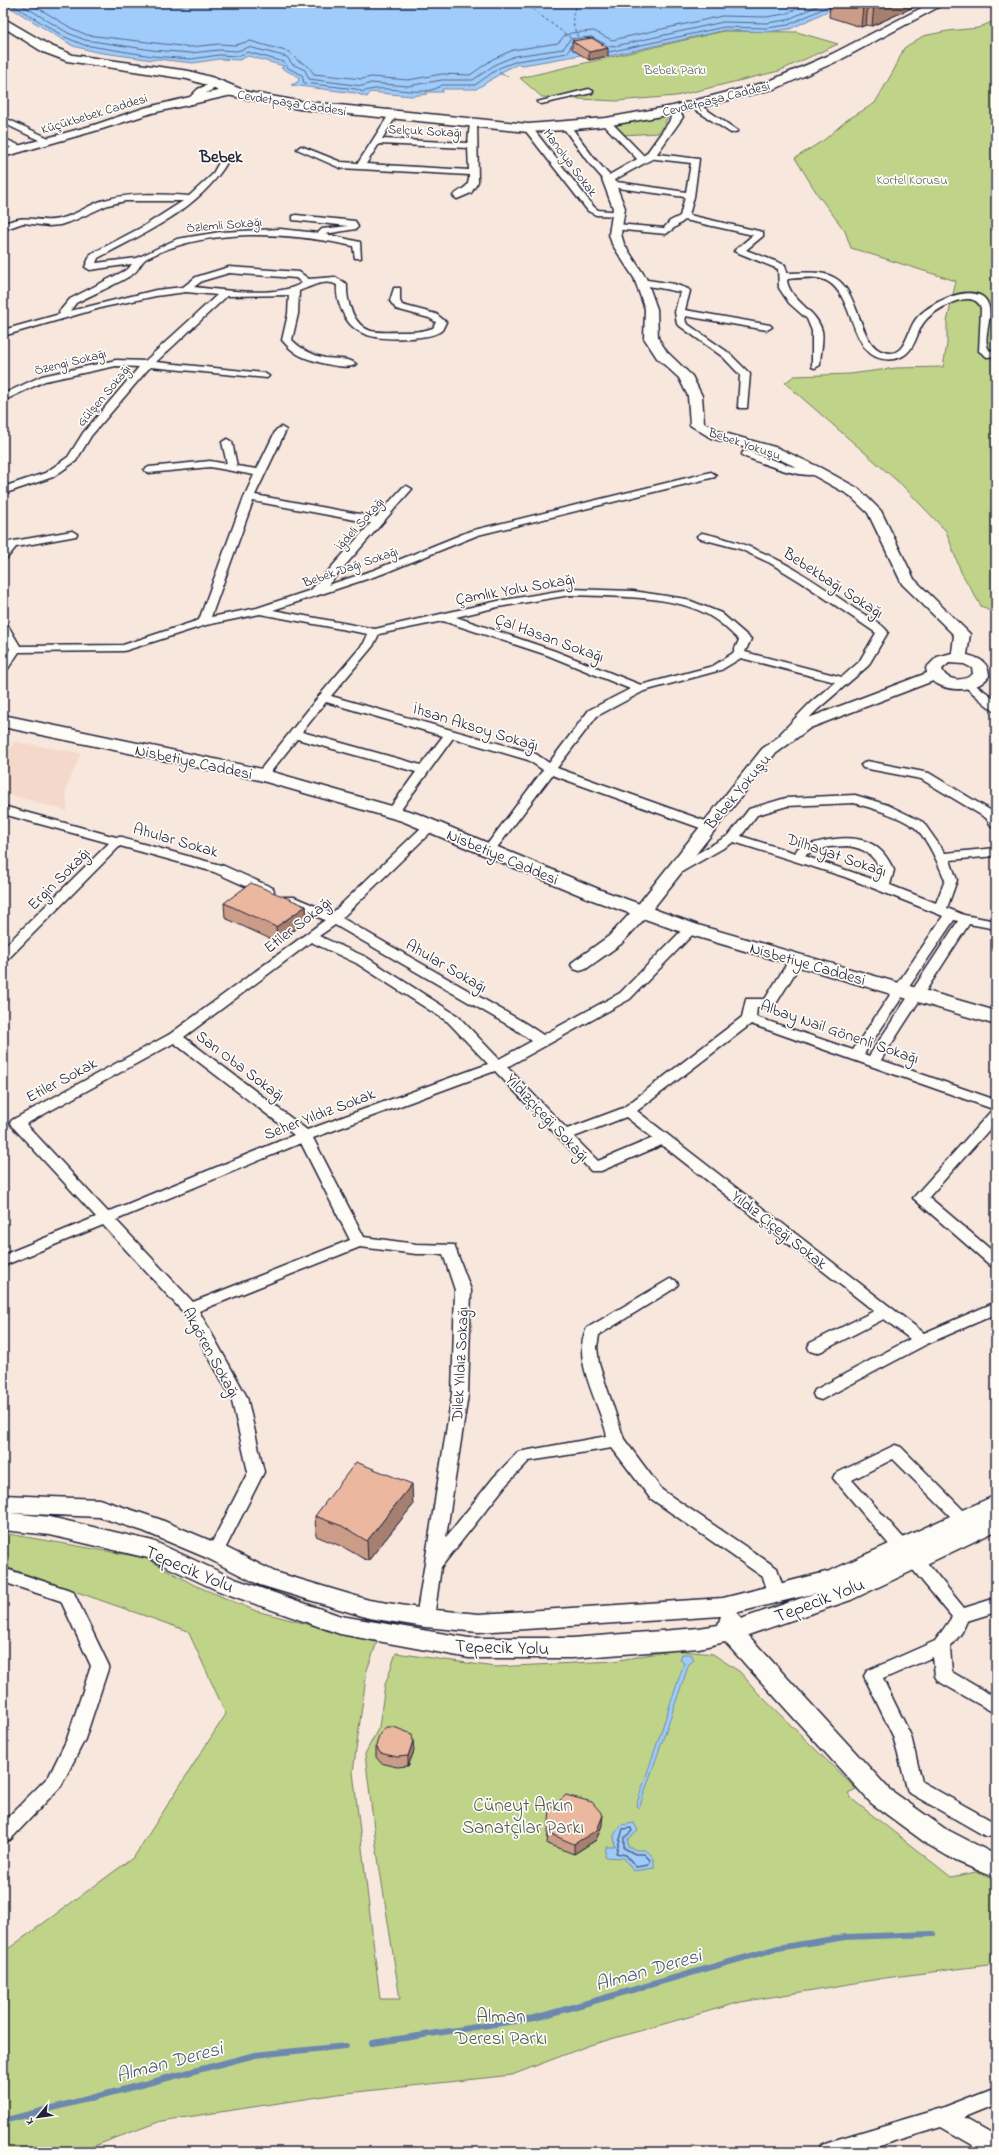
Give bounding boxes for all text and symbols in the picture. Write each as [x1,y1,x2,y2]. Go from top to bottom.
park label: Bebek Parkı [643,61,706,80]
street label: Cevdetpaşa Caddesi [661,77,772,122]
street label: Cevdetpaşa Caddesi [236,85,348,121]
street label: Küçükbebek Caddesi [39,89,150,140]
street label: Selçuk Sokağı [387,120,462,144]
street label: Manolya Sokak [537,125,602,202]
district label: Bebek [198,145,243,170]
park label: Kortel Korusu [876,171,948,190]
street label: Özlemli Sokağı [186,213,263,239]
street label: Özengi Sokağı [33,344,108,382]
street label: Gülşen Sokağı [73,361,136,432]
street label: Bebek Yokuşu [705,423,783,466]
street label: İğdeli Sokağı [331,493,390,555]
street label: Bebek Dağı Sokağı [299,542,401,594]
street label: Bebekbağı Sokağı [777,542,888,625]
street label: Çamlık Yolu Sokağı [454,568,577,612]
street label: Çal Hasan Sokağı [491,608,607,670]
street label: İhsan Aksoy Sokağı [410,697,541,758]
street label: Nisbetiye Caddesi [133,739,255,787]
street label: Bebek Yokuşu [699,749,777,836]
street label: Ahular Sokak [130,817,222,865]
street label: Nisbetiye Caddesi [443,823,562,892]
street label: Dilhayat Sokağı [782,827,890,884]
street label: Ergin Sokağı [22,842,96,916]
street label: Etiler Sokağı [259,891,337,960]
street label: Ahular Sokağı [401,934,491,1000]
street label: Nisbetiye Caddesi [747,937,868,993]
street label: Albay Nail Gönenli Sokağı [757,994,922,1071]
street label: Sarı Oba Sokağı [190,1025,290,1108]
street label: Etiler Sokak [22,1052,103,1110]
street label: Yıldızçiçeği Sokağı [499,1069,594,1168]
street label: Seher Yıldız Sokak [261,1082,380,1147]
street label: Yıldız Çiçeği Sokak [726,1185,833,1276]
street label: Akgören Sokağı [175,1303,245,1403]
street label: Dilek Yıldız Sokağı [446,1306,476,1423]
street label: Tepecik Yolu [140,1539,238,1601]
street label: Tepecik Yolu [771,1572,869,1631]
street label: Tepecik Yolu [454,1633,550,1664]
park label: Cüneyt Arkın Sanatçılar Parkı [462,1793,584,1842]
water label: Alman Deresi [592,1942,708,2000]
park label: Alman Deresi Parkı [454,2004,547,2053]
water label: Alman Deresi [113,2035,229,2092]
north arrow [18,2097,58,2137]
text: K [22,2115,38,2128]

